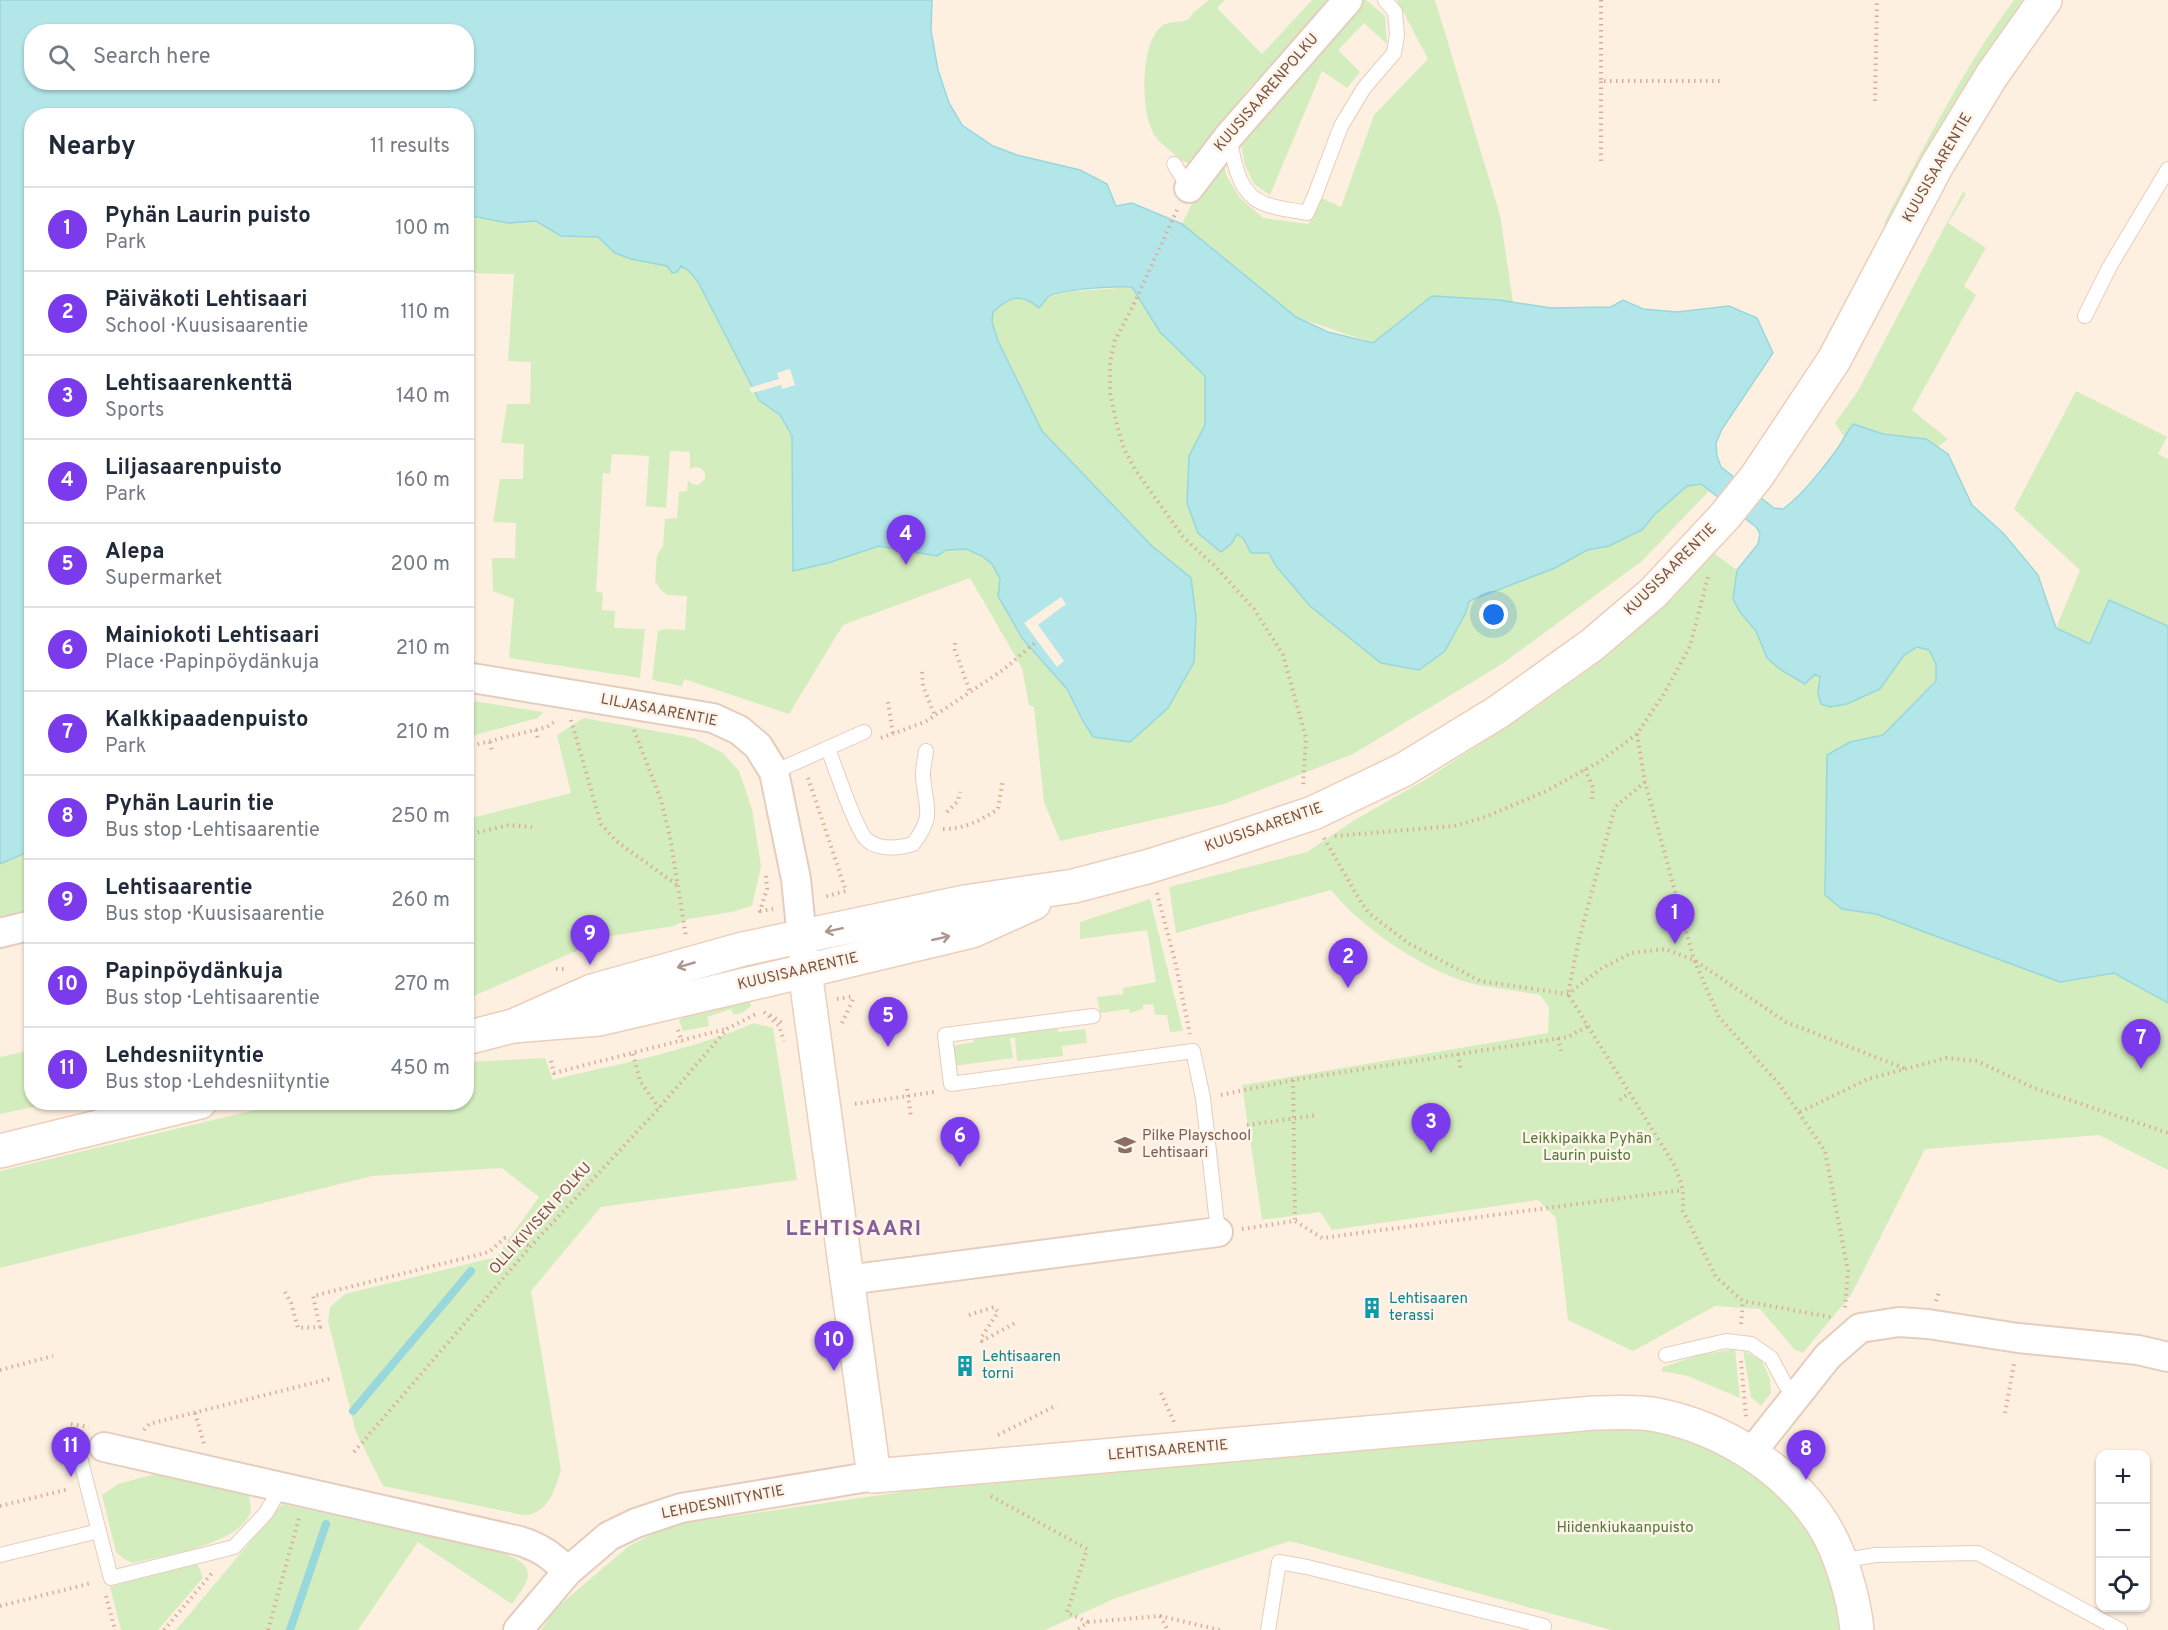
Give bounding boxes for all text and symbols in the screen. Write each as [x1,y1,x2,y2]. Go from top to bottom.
search box [24,24,474,90]
street label: KUUSISAARENPOLKU [1211,30,1323,156]
icon: search [45,41,78,74]
text: Search here [93,44,211,71]
street label: KUUSISAARENTIE [1899,110,1977,226]
text: Nearby [48,131,136,164]
text: 11 results [370,134,450,160]
text: Pyhän Laurin puisto [105,203,311,230]
text: 1 [64,216,72,242]
text: 100 m [395,216,450,242]
text: Park [105,230,146,256]
text: Päiväkoti Lehtisaari [105,287,308,314]
text: 2 [61,300,74,326]
text: 110 m [401,300,450,326]
text: School · Kuusisaarentie [105,314,308,340]
text: Lehtisaarenkenttä [105,371,292,398]
text: 3 [62,384,74,410]
text: 140 m [396,384,450,410]
text: Sports [105,398,165,424]
text: Liljasaarenpuisto [105,455,282,482]
text: 4 [61,468,74,494]
text: 160 m [396,468,450,494]
text: Park [105,482,146,508]
pin: 4 [886,516,926,565]
street label: KUUSISAARENTIE [1621,520,1721,620]
text: Alepa [105,539,165,566]
text: 5 [61,552,74,578]
text: 200 m [391,552,450,578]
text: Supermarket [105,566,222,592]
your location [1479,600,1508,629]
text: Mainiokoti Lehtisaari [105,623,319,650]
text: 6 [61,636,74,662]
text: 210 m [396,636,450,662]
text: Place · Papinpöydänkuja [105,650,319,676]
street label: LILJASAARENTIE [599,690,719,732]
text: Kalkkipaadenpuisto [105,707,309,734]
text: 7 [62,720,73,746]
text: 210 m [396,720,450,746]
text: Park [105,734,146,760]
text: Pyhän Laurin tie [105,791,274,818]
street label: KUUSISAARENTIE [1203,799,1325,857]
text: 8 [61,804,74,830]
text: 250 m [391,804,450,830]
text: Bus stop · Lehtisaarentie [105,818,320,844]
text: Lehtisaarentie [105,875,252,902]
text: 9 [61,888,74,914]
text: 260 m [391,888,450,914]
pin: 1 [1656,894,1694,944]
text: Bus stop · Kuusisaarentie [105,902,325,928]
pin: 9 [570,916,610,965]
one-way arrow [824,925,844,936]
one-way arrow [931,932,950,943]
pin: 2 [1328,938,1368,988]
street label: KUUSISAARENTIE [736,949,860,995]
text: Papinpöydänkuja [105,959,283,986]
one-way arrow [677,960,696,971]
text: 10 [57,972,78,998]
text: 270 m [394,972,450,998]
text: Bus stop · Lehtisaarentie [105,986,320,1012]
pin: 5 [868,998,908,1047]
pin: 7 [2122,1020,2160,1069]
text: Lehdesniityntie [105,1043,264,1070]
text: 11 [60,1056,76,1082]
text: 450 m [391,1056,450,1082]
text: Bus stop · Lehdesniityntie [105,1070,330,1096]
pin: 3 [1412,1104,1450,1153]
pin: 6 [940,1118,980,1167]
place label: Pilke Playschool Lehtisaari [1142,1127,1251,1163]
park label: Leikkipaikka Pyhän Laurin puisto [1522,1130,1652,1166]
school or university icon: Pilke Playschool Lehtisaari [1113,1133,1137,1157]
street label: OLLI KIVISEN POLKU [486,1159,596,1279]
district label: LEHTISAARI [785,1216,923,1243]
place label: Lehtisaaren terassi [1389,1290,1468,1326]
building icon: Lehtisaaren terassi [1360,1296,1384,1320]
pin: 10 [814,1322,854,1371]
place label: Lehtisaaren torni [982,1348,1061,1384]
building icon: Lehtisaaren torni [953,1354,977,1378]
pin: 11 [52,1428,90,1477]
pin: 8 [1786,1430,1826,1480]
street label: LEHTISAARENTIE [1107,1436,1229,1466]
map controls [2096,1450,2150,1612]
button: + [2096,1450,2150,1504]
street label: LEHDESNIITYNTIE [660,1482,786,1524]
button: − [2096,1504,2150,1558]
park label: Hiidenkiukaanpuisto [1556,1519,1694,1538]
button: locate [2096,1558,2150,1612]

